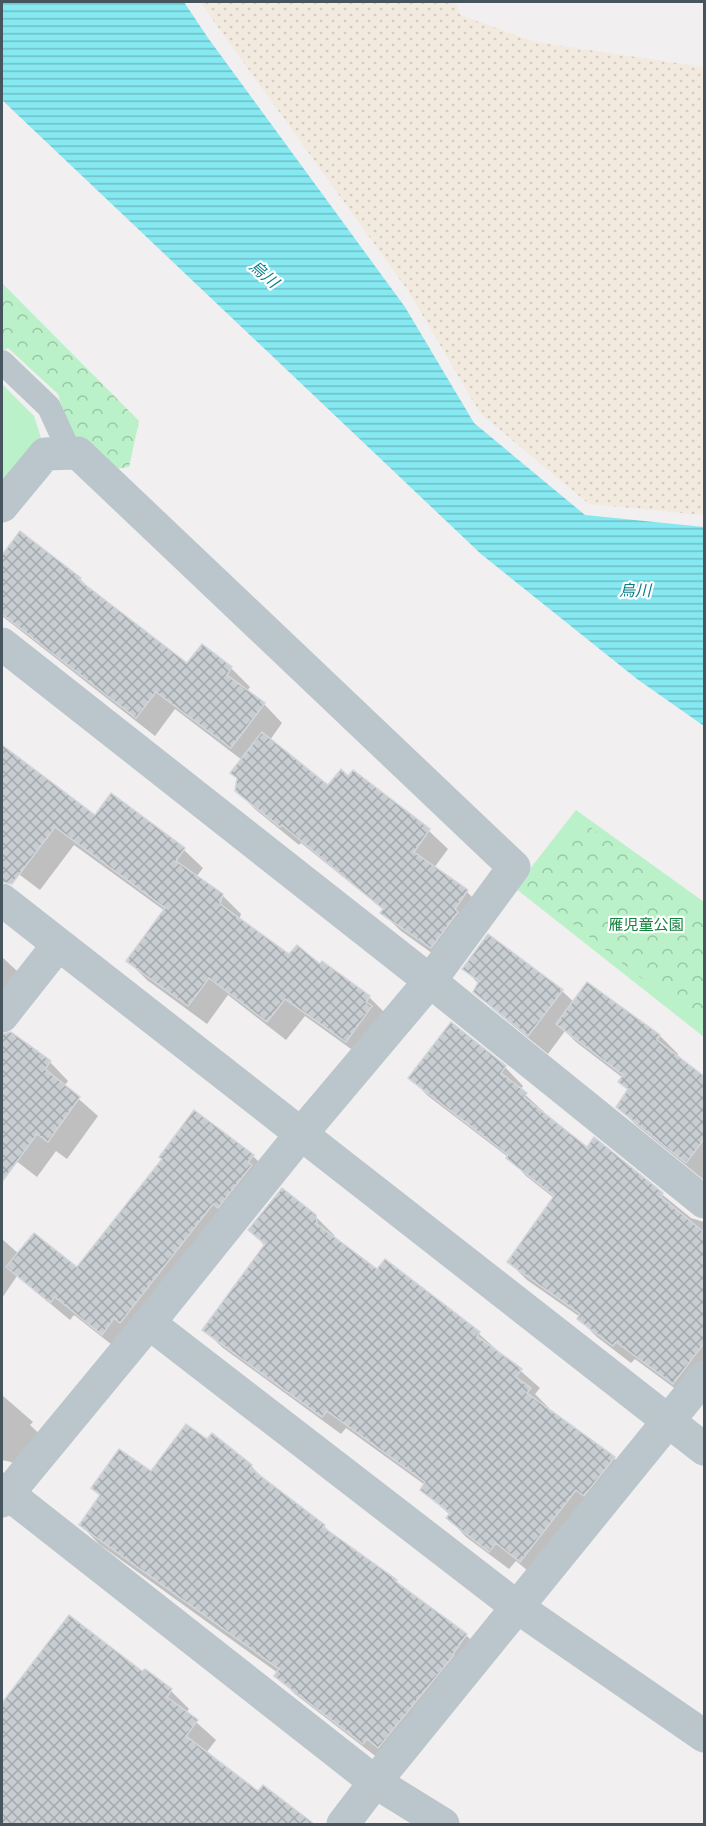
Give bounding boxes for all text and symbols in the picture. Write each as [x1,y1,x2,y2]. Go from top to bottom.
water label: 烏川 [246,256,284,293]
water label: 烏川 [619,581,653,600]
park label: 雁児童公園 [608,916,684,934]

